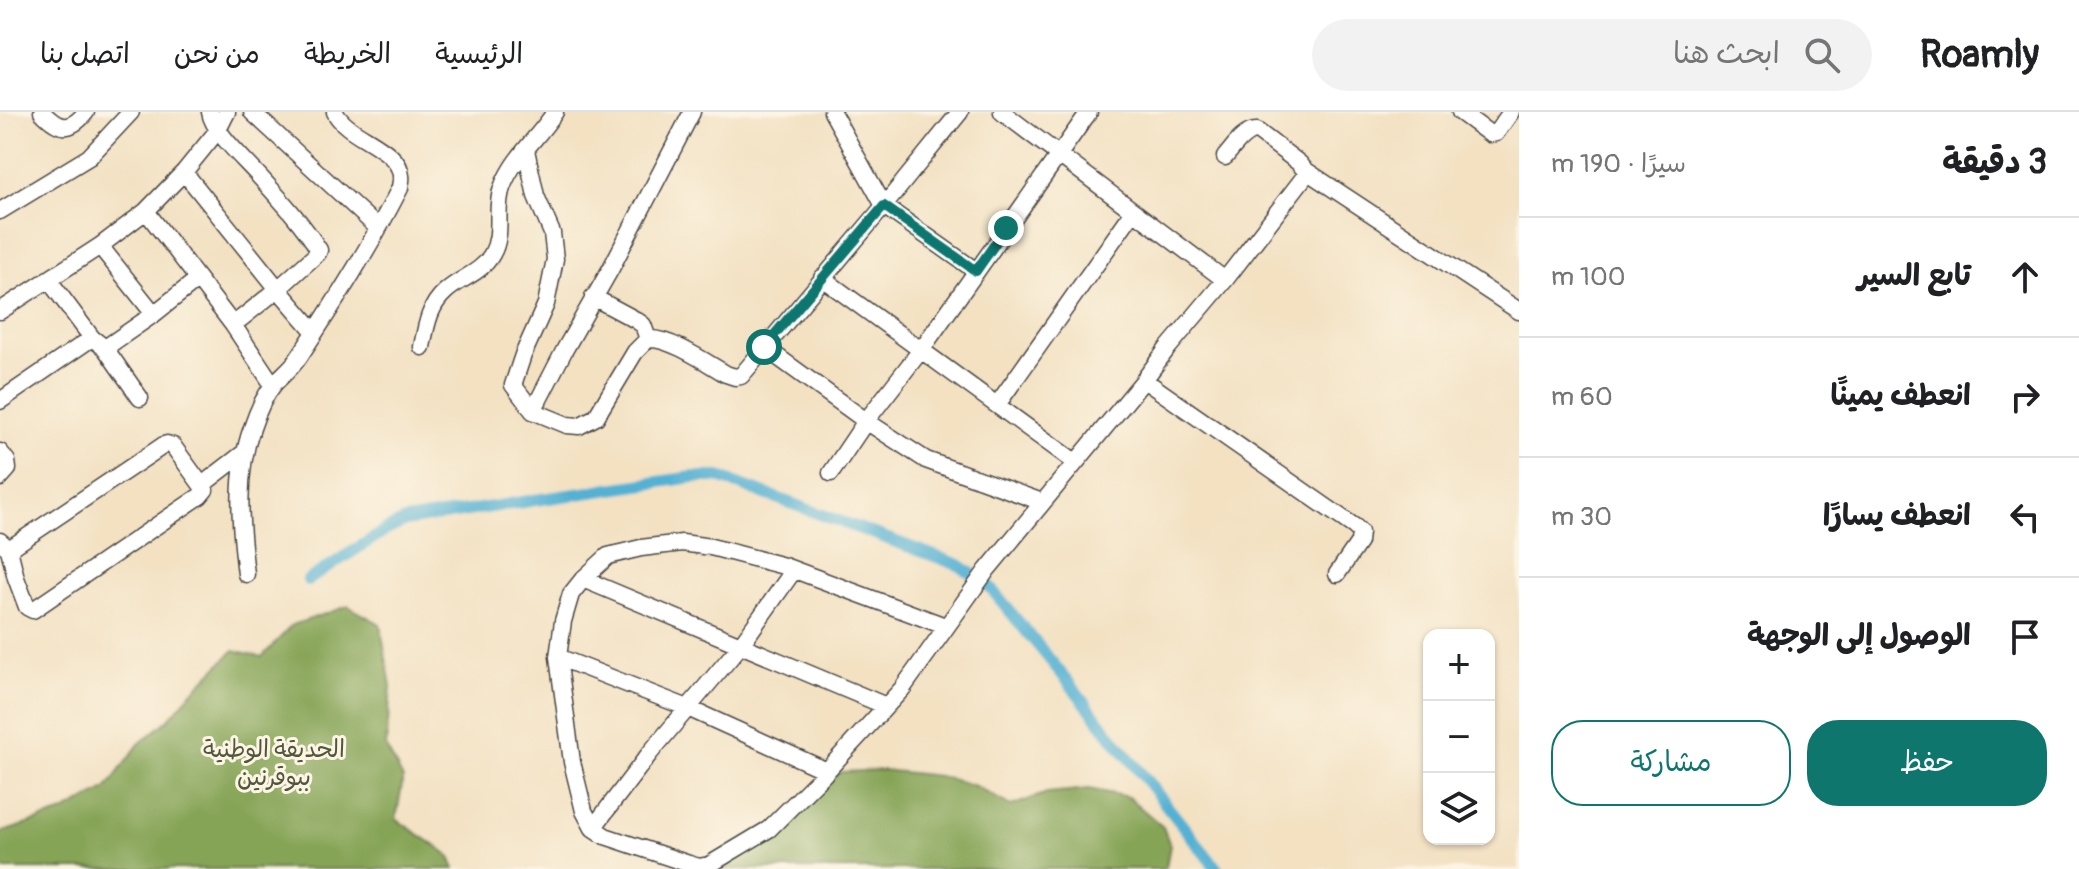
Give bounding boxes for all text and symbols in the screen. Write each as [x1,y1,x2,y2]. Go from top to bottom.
search box [1312,19,1872,91]
text: Roamly [1920,31,2039,79]
icon: search [1800,33,1844,77]
text: ابحث هنا [1673,35,1780,72]
text: اتصل بنا [40,37,130,72]
text: من نحن [174,37,260,72]
text: الخريطة [304,37,391,72]
text: الرئيسية [435,37,523,72]
text: 3 دقيقة [1942,141,2047,184]
text: سيرًا · 190 m [1551,148,1686,180]
route end [988,210,1024,246]
icon: ahead [2003,255,2047,299]
text: تابع السير [1858,257,1971,294]
text: 100 m [1551,261,1625,293]
route start [746,329,782,365]
icon: right [2003,375,2047,419]
text: انعطف يمينًا [1831,377,1971,414]
text: 60 m [1551,381,1613,413]
icon: left [2003,495,2047,539]
text: انعطف يسارًا [1823,497,1971,534]
text: 30 m [1551,501,1612,533]
icon: arrive [2003,615,2047,659]
text: الوصول إلى الوجهة [1747,617,1971,654]
map controls [1423,629,1495,845]
button: + [1423,629,1495,701]
button: − [1423,701,1495,773]
button: مشاركة [1551,720,1791,806]
button: حفظ [1807,720,2047,806]
park label: الحديقة الوطنية ببوقرنين [203,735,345,792]
button: layers [1423,773,1495,845]

